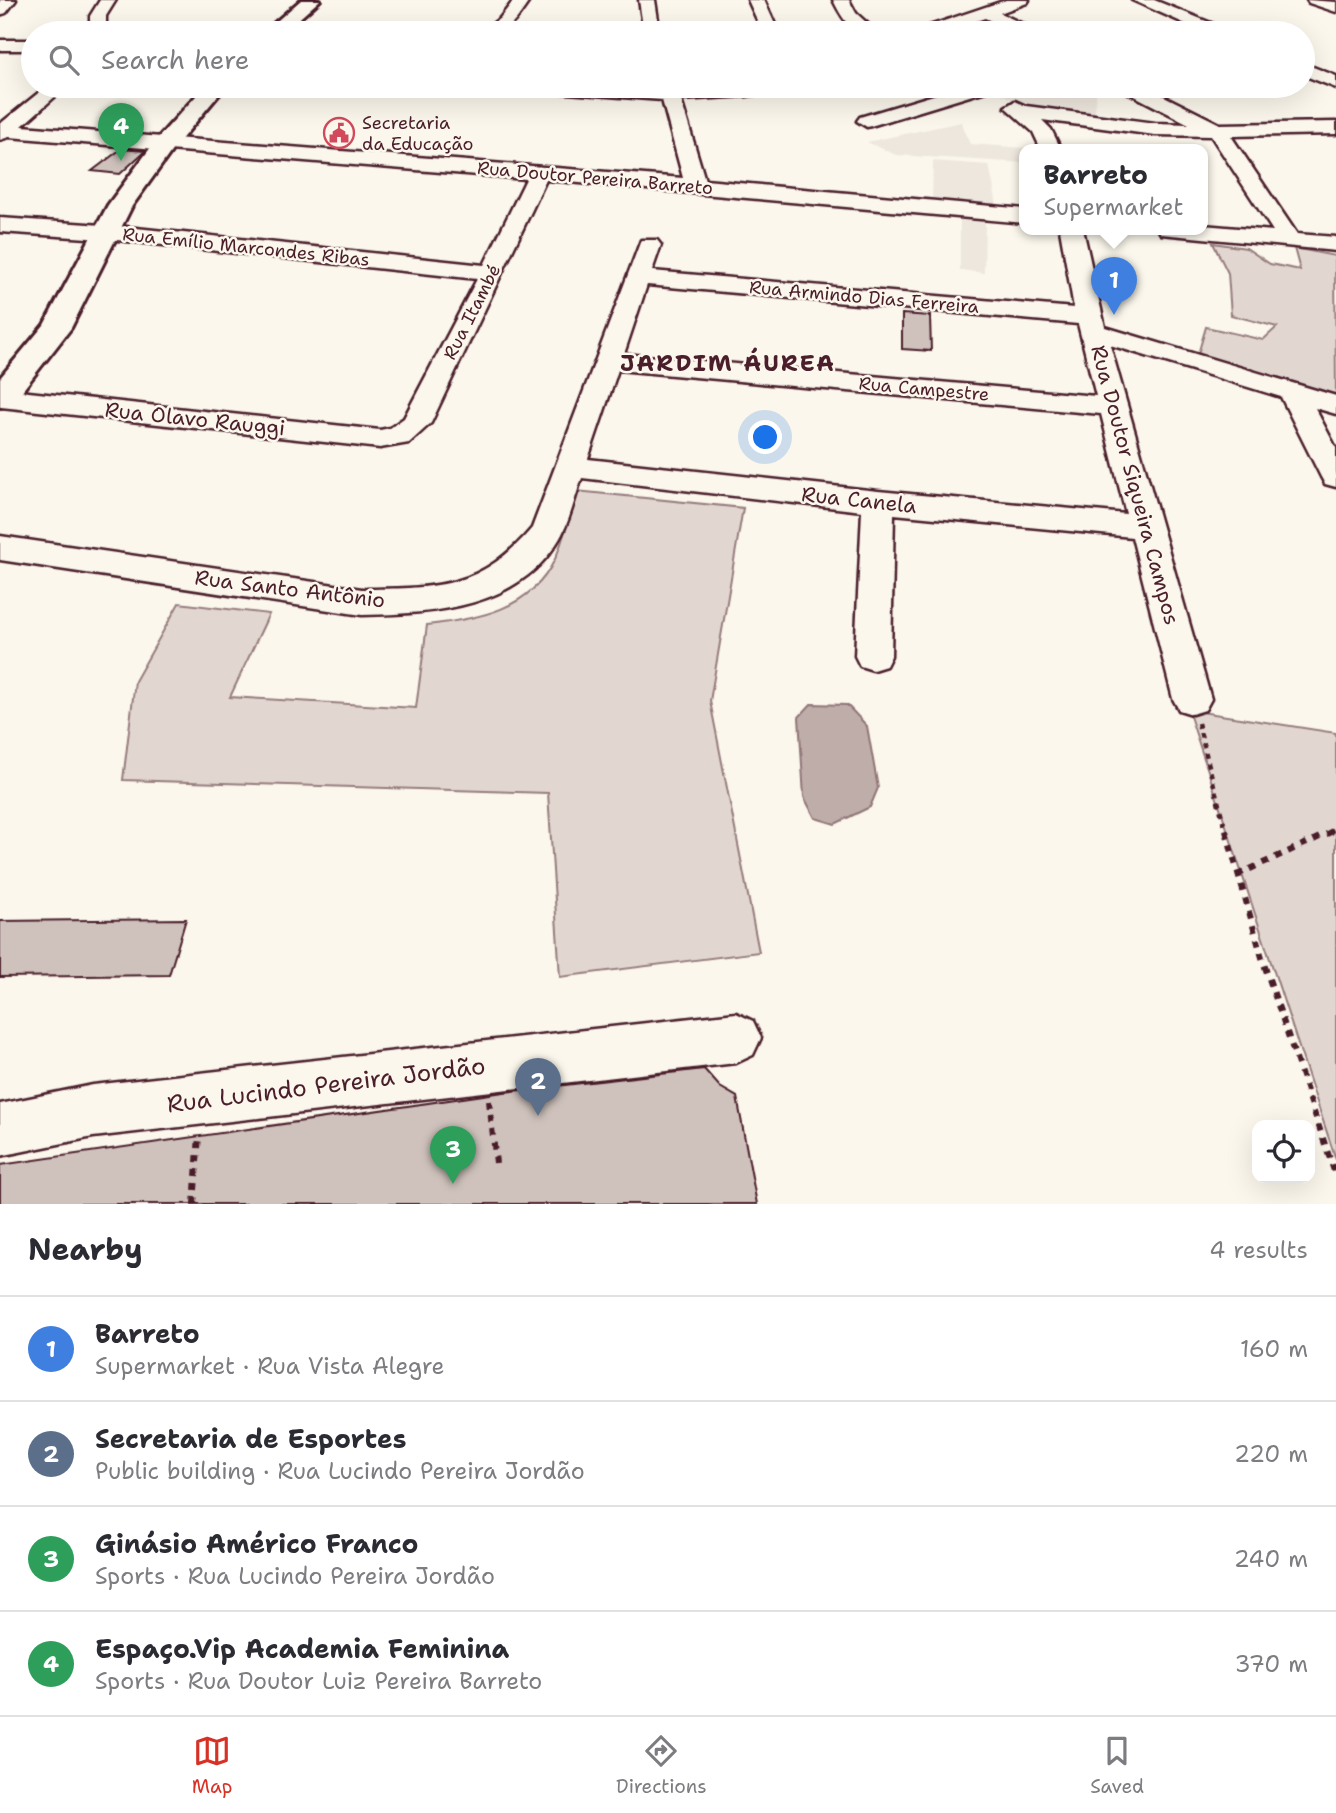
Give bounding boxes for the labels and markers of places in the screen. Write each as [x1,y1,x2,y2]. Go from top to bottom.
pin: 4 [98,103,144,161]
place label: Secretaria da Educação [362,111,473,156]
public building icon: Secretaria da Educação [322,116,356,150]
pin: 1 [1091,257,1137,315]
pin: 2 [515,1058,561,1116]
pin: 3 [430,1126,476,1184]

